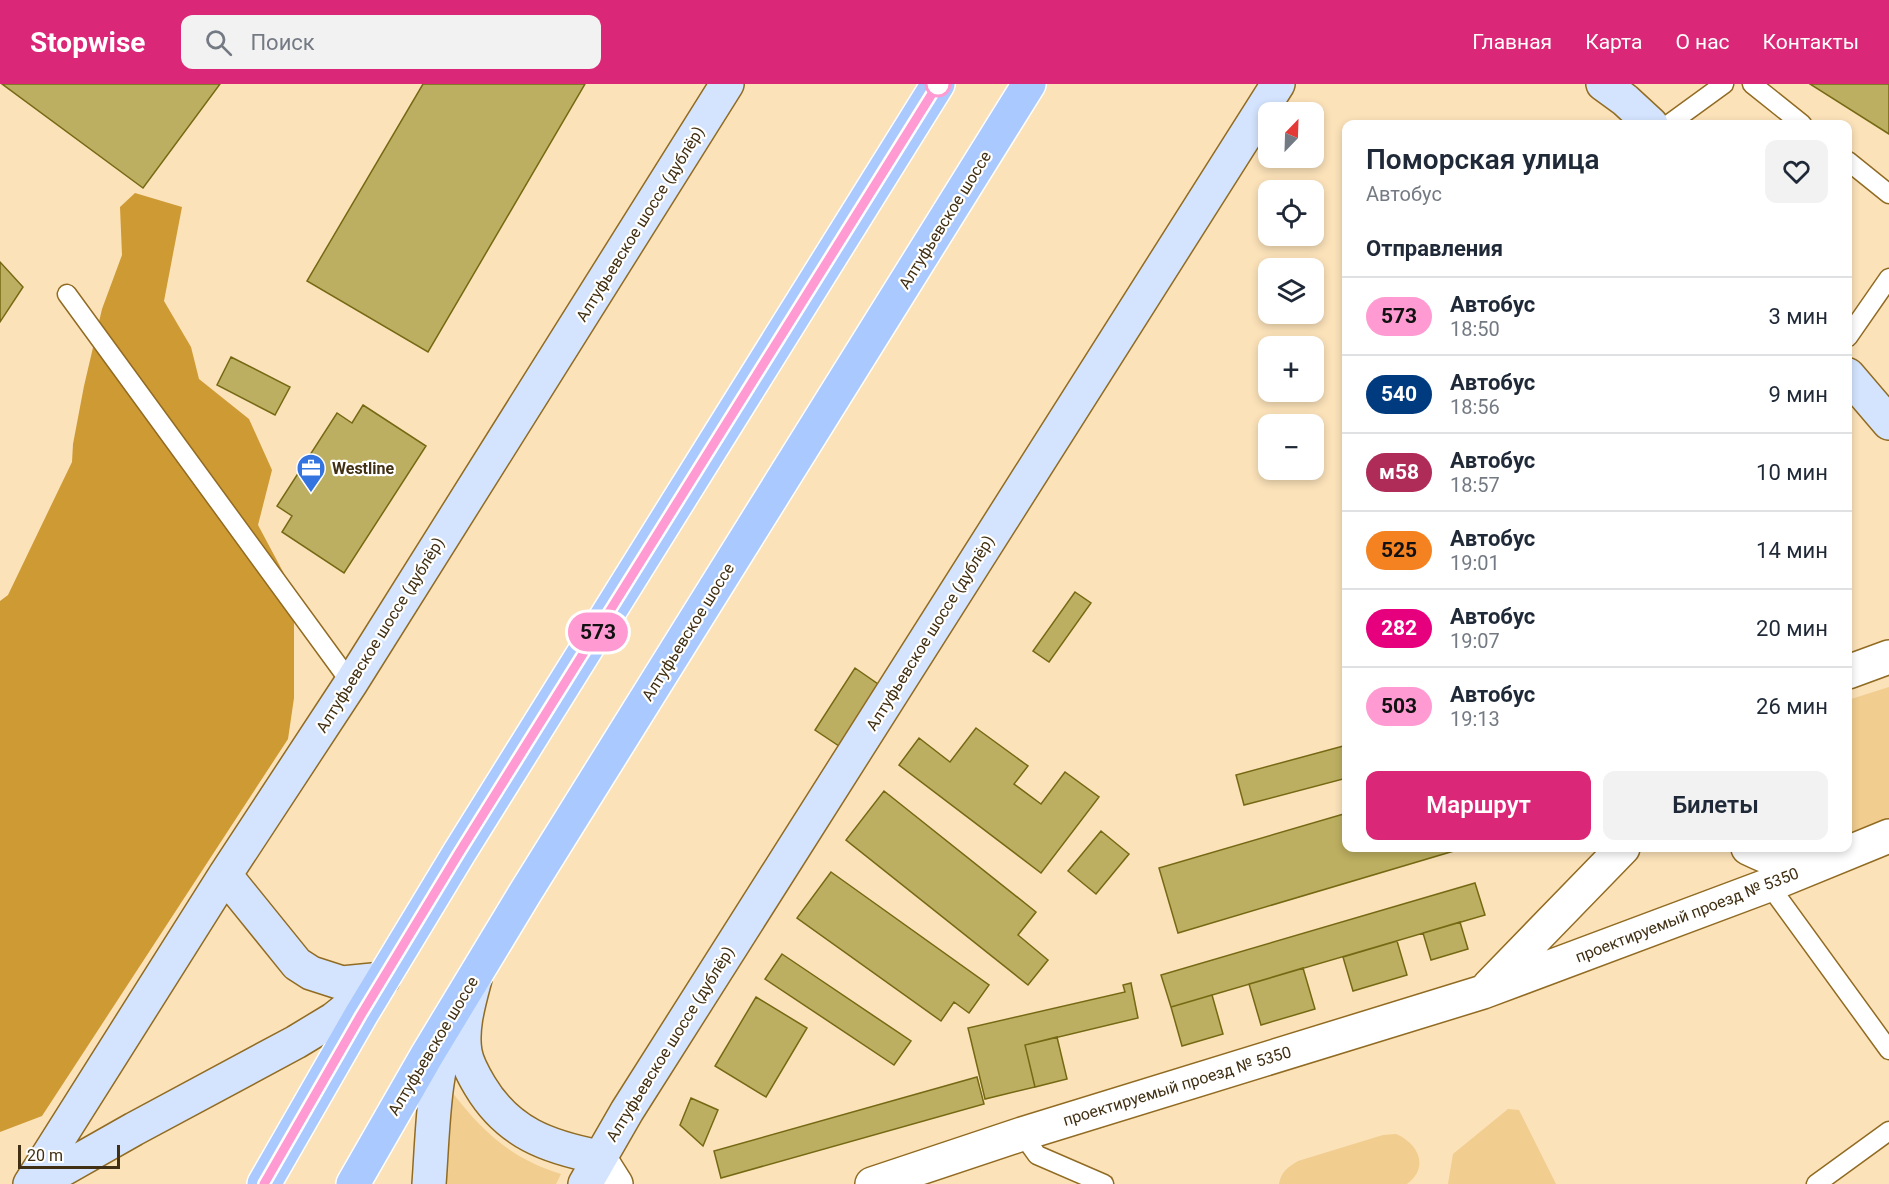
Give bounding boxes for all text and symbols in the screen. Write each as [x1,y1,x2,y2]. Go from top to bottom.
search box [181,15,601,69]
text: Stopwise [30,26,145,59]
icon: search [202,26,235,59]
text: Поиск [250,30,315,55]
text: Главная [1472,30,1552,54]
text: Карта [1585,30,1642,54]
text: О нас [1675,30,1730,54]
text: Контакты [1763,30,1859,54]
unlabelled marker [925,71,951,97]
north arrow [1258,102,1324,168]
map controls [1258,102,1324,480]
street label: Алтуфьевское шоссе (дублёр) [572,123,708,325]
button: heart [1765,140,1828,203]
text: Поморская улица [1366,143,1599,176]
street label: Алтуфьевское шоссе [895,148,995,292]
button: locate [1258,180,1324,246]
text: Автобус [1366,182,1442,206]
text: Отправления [1366,236,1503,261]
button: layers [1258,258,1324,324]
text: Автобус [1450,292,1535,317]
text: 573 [1381,304,1417,328]
text: 3 мин [1768,304,1828,329]
text: 18:50 [1450,317,1500,341]
button: + [1258,336,1324,402]
text: Автобус [1450,370,1535,395]
text: 540 [1381,382,1417,406]
text: 9 мин [1768,382,1828,407]
text: 18:56 [1450,395,1500,419]
button: − [1258,414,1324,480]
text: Автобус [1450,448,1535,473]
office icon: Westline [295,452,327,494]
place label: Westline [332,459,394,478]
text: м58 [1379,460,1419,484]
text: 10 мин [1756,460,1828,485]
text: 18:57 [1450,473,1500,497]
text: Автобус [1450,526,1535,551]
street label: Алтуфьевское шоссе (дублёр) [862,532,998,734]
street label: Алтуфьевское шоссе (дублёр) [312,534,448,736]
text: 525 [1381,538,1417,562]
text: 14 мин [1756,538,1828,563]
text: 19:01 [1450,551,1500,575]
street label: Алтуфьевское шоссе [638,560,738,704]
text: Автобус [1450,604,1535,629]
line badge: 573 [564,612,632,652]
text: 282 [1381,616,1417,640]
text: 20 мин [1756,616,1828,641]
text: 573 [580,620,616,644]
text: 19:07 [1450,629,1500,653]
text: Автобус [1450,682,1535,707]
text: 503 [1381,694,1417,718]
text: 26 мин [1756,694,1828,719]
text: 19:13 [1450,707,1500,731]
button: Маршрут [1366,771,1591,840]
button: Билеты [1603,771,1828,840]
street label: проектируемый проезд № 5350 [1573,864,1801,966]
street label: Алтуфьевское шоссе (дублёр) [602,943,738,1145]
street label: Алтуфьевское шоссе [384,973,482,1119]
street label: проектируемый проезд № 5350 [1061,1042,1293,1130]
scale bar [18,1142,120,1170]
text: 20 m [27,1146,63,1165]

